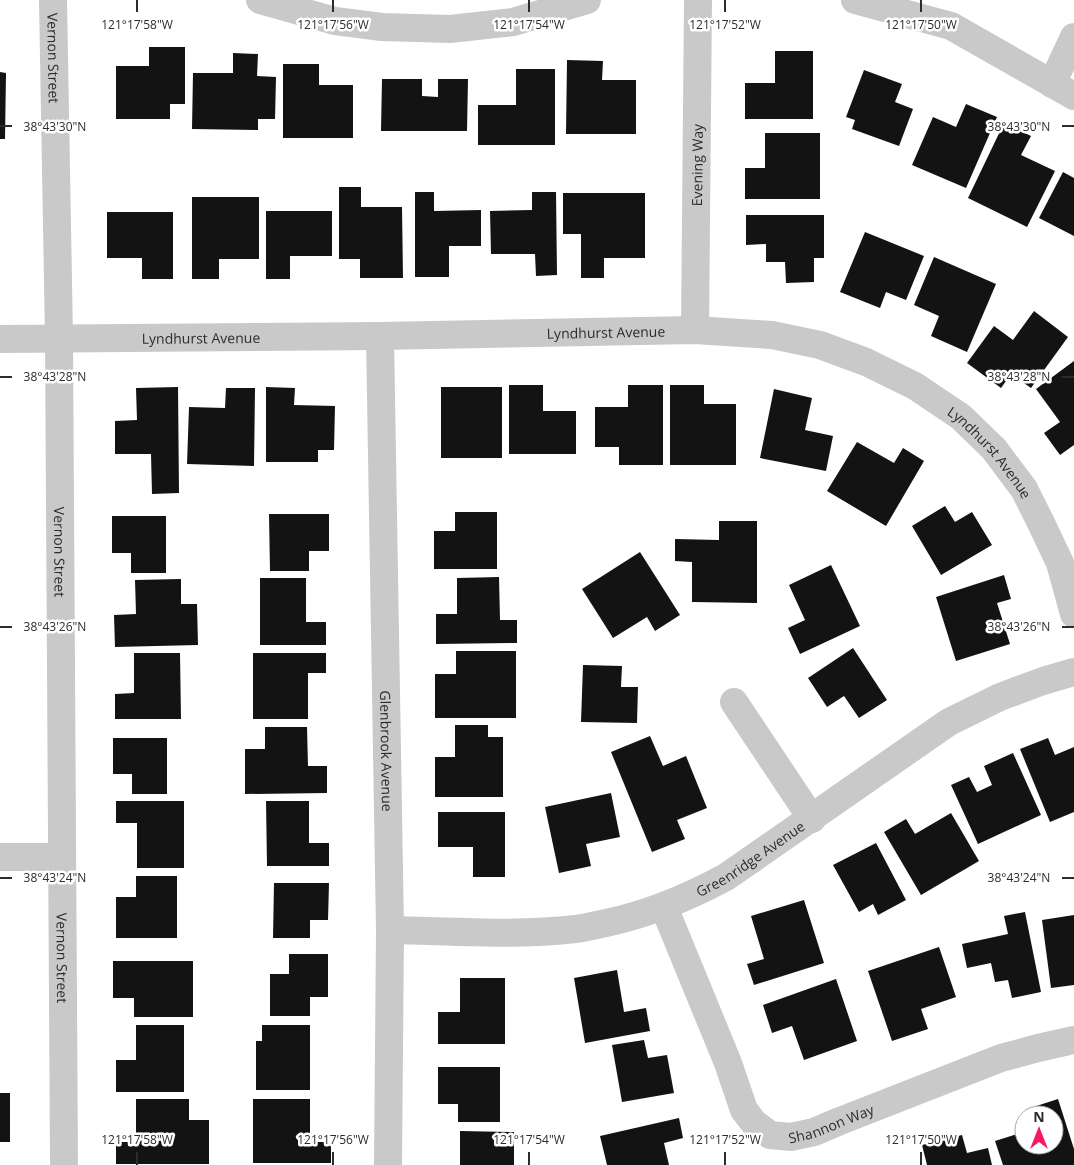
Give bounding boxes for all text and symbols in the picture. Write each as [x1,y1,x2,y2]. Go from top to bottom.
street label: Vernon Street [44,13,64,103]
text: 121°17'58"W [101,16,173,33]
text: 121°17'56"W [297,16,369,33]
text: 121°17'54"W [493,16,565,33]
text: 121°17'52"W [689,16,761,33]
text: 121°17'50"W [885,16,957,33]
text: 38°43'30"N [24,118,86,135]
text: 38°43'30"N [988,118,1050,135]
street label: Evening Way [687,123,706,206]
street label: Lyndhurst Avenue [547,321,666,342]
street label: Lyndhurst Avenue [142,327,260,347]
text: 38°43'28"N [24,368,86,385]
text: 38°43'28"N [988,368,1050,385]
street label: Lyndhurst Avenue [944,402,1037,501]
street label: Vernon Street [51,507,70,597]
text: 38°43'26"N [24,618,86,635]
text: 38°43'26"N [988,618,1050,635]
street label: Glenbrook Avenue [376,690,398,812]
street label: Greenridge Avenue [693,816,808,900]
text: 38°43'24"N [24,869,86,886]
text: 38°43'24"N [988,869,1050,886]
street label: Vernon Street [53,913,73,1003]
street label: Shannon Way [786,1099,877,1147]
north arrow [1014,1105,1064,1155]
text: N [1033,1107,1045,1126]
text: 121°17'58"W [101,1131,173,1148]
text: 121°17'56"W [297,1131,369,1148]
text: 121°17'54"W [493,1131,565,1148]
text: 121°17'52"W [689,1131,761,1148]
text: 121°17'50"W [885,1131,957,1148]

